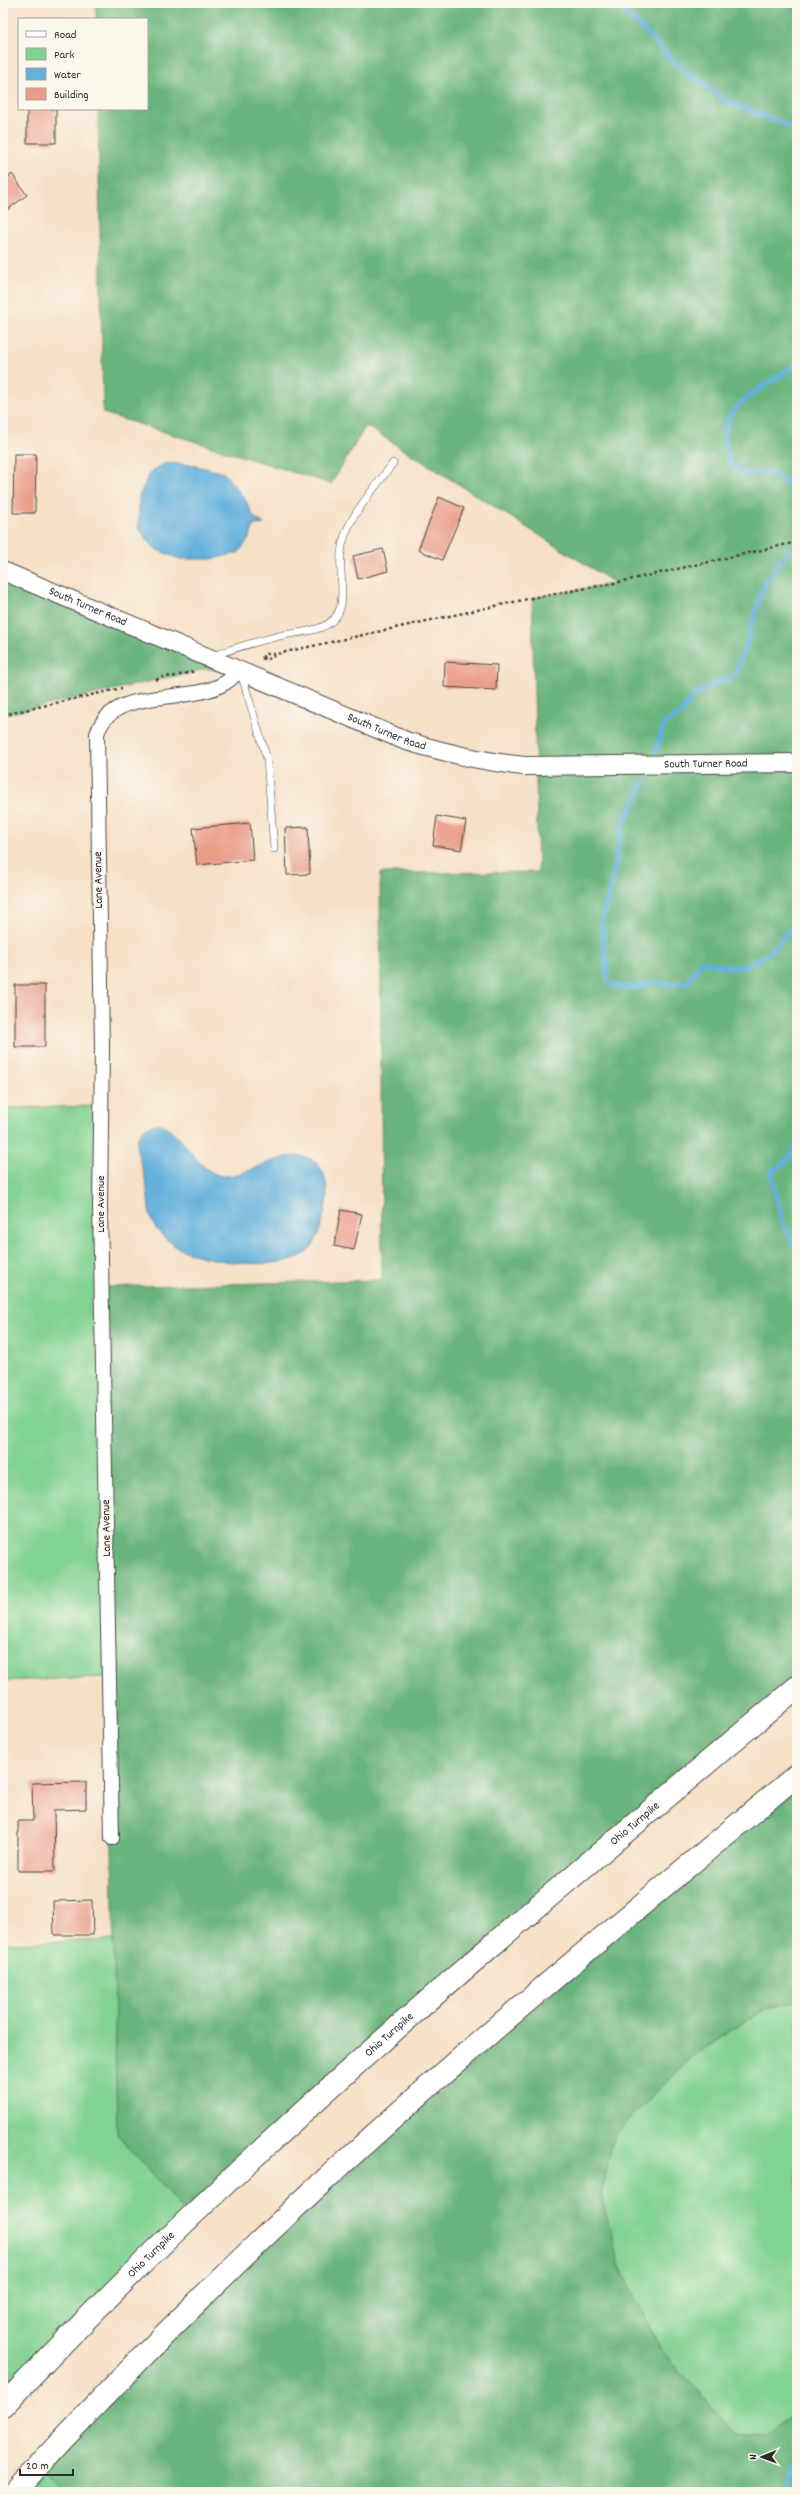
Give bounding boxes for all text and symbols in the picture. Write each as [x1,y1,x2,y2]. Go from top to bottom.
legend [18,18,148,110]
text: Road [54,27,76,44]
text: Park [54,47,75,64]
text: Water [54,67,81,84]
text: Building [54,87,89,104]
street label: South Turner Road [46,583,130,631]
street label: South Turner Road [345,709,428,755]
street label: South Turner Road [664,755,748,773]
street label: Lane Avenue [90,851,108,909]
street label: Lane Avenue [93,1176,110,1232]
street label: Lane Avenue [98,1499,116,1557]
street label: Ohio Turnpike [606,1798,664,1850]
street label: Ohio Turnpike [361,2008,418,2061]
street label: Ohio Turnpike [124,2227,179,2282]
north arrow [742,2437,782,2477]
scale bar [20,2451,73,2477]
text: N [746,2454,762,2460]
text: 20 m [26,2458,49,2475]

